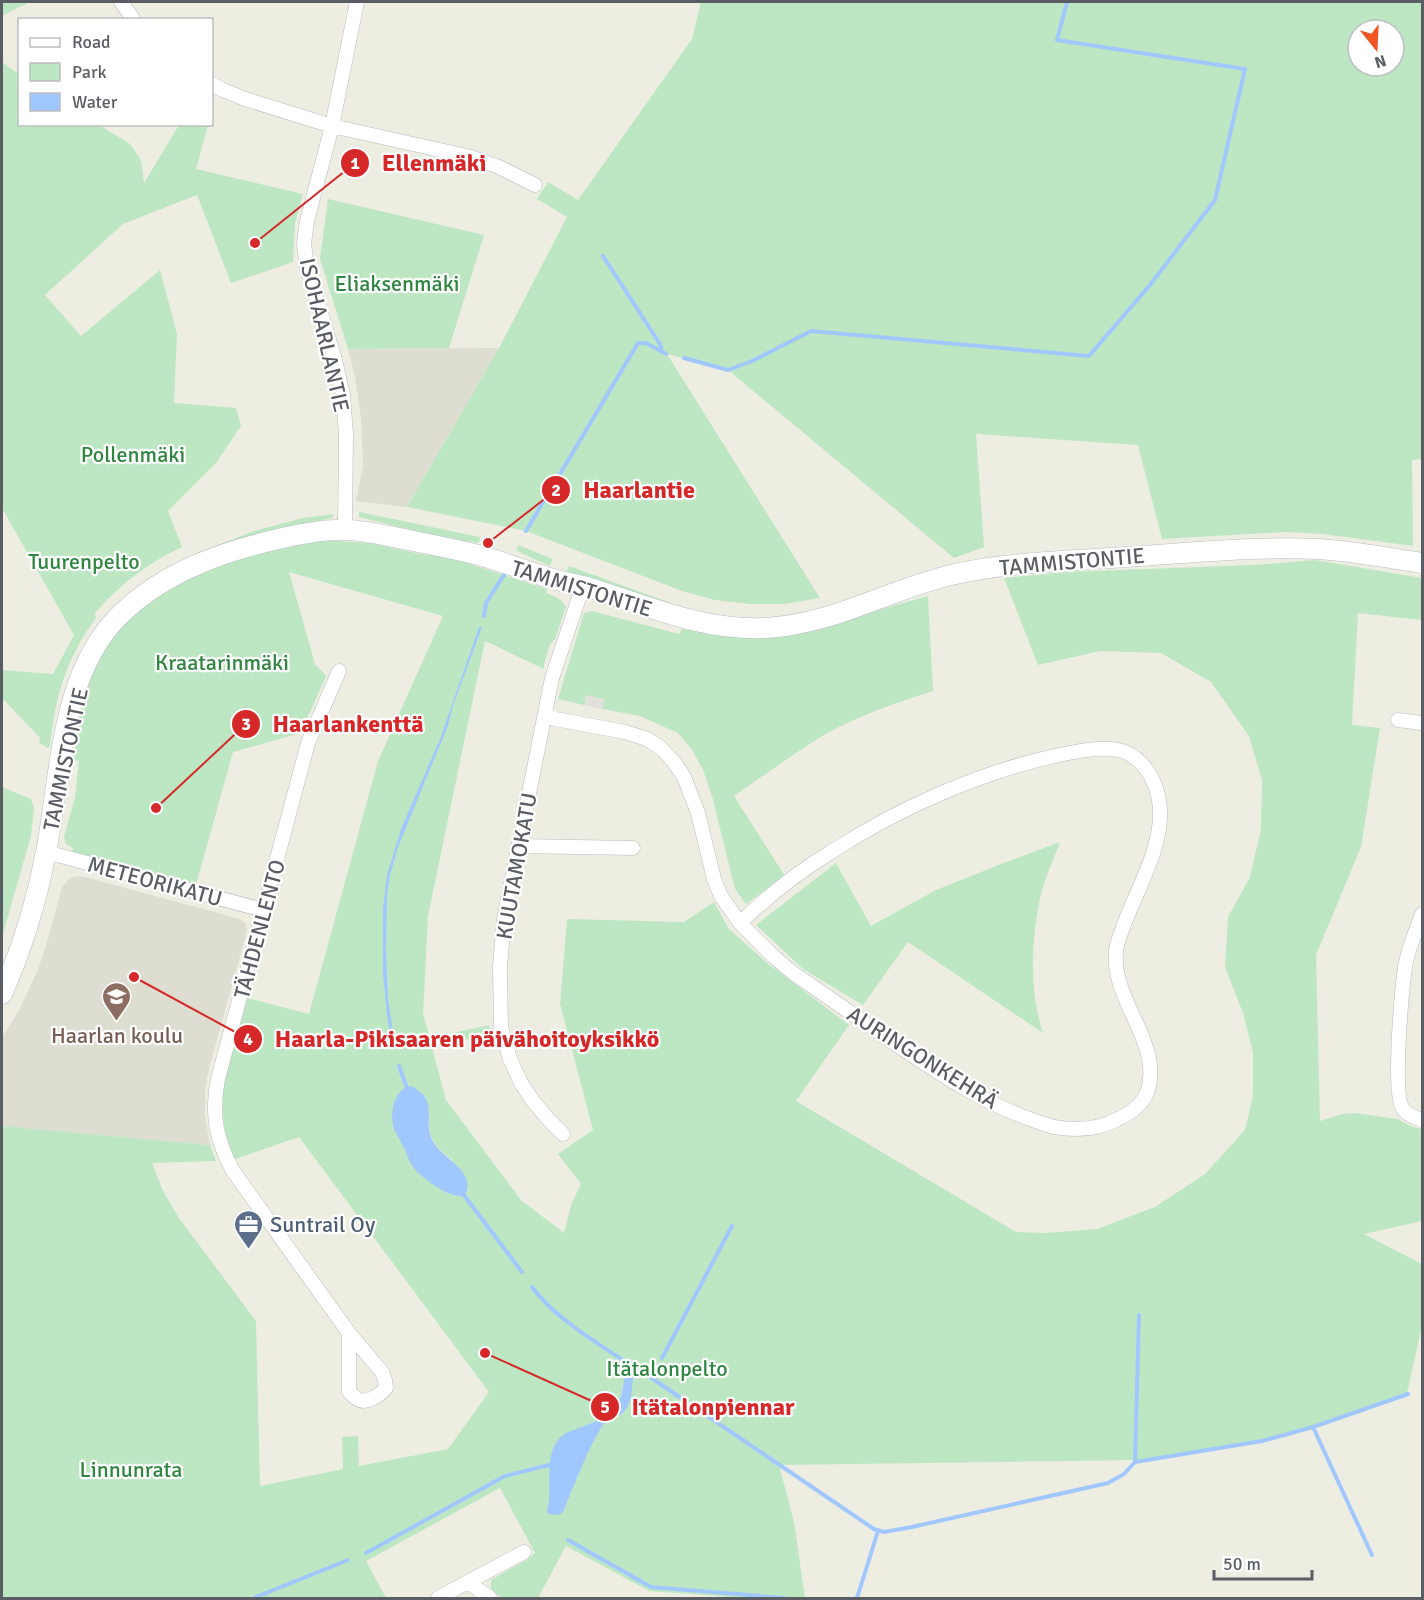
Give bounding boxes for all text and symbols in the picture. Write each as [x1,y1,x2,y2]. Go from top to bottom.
legend [18,18,213,126]
north arrow [1346,18,1406,78]
text: Road [72,31,111,53]
text: N [1372,50,1389,73]
text: Park [72,61,107,83]
text: Water [72,91,118,113]
callout: Ellenmäki [340,142,498,184]
text: Ellenmäki [382,148,486,178]
text: 1 [350,152,360,174]
street label: ISOHAARLANTIE [294,255,355,415]
park label: Eliaksenmäki [334,270,460,297]
park label: Pollenmäki [81,441,185,468]
callout: Haarlantie [541,469,707,511]
text: Haarlantie [583,475,695,505]
text: 2 [551,479,561,501]
street label: TAMMISTONTIE [998,542,1146,581]
park label: Tuurenpelto [28,548,140,575]
street label: TAMMISTONTIE [508,554,656,623]
park label: Kraatarinmäki [155,649,289,676]
street label: TAMMISTONTIE [37,685,94,833]
callout: Haarlankenttä [231,703,436,745]
text: Haarlankenttä [272,709,424,739]
text: 3 [241,713,251,735]
street label: KUUTAMOKATU [490,791,543,941]
street label: METEORIKATU [85,851,225,912]
street label: TÄHDENLENTO [228,857,291,1002]
school or university icon: Haarlan koulu [101,980,133,1022]
street label: AURINGONKEHRÄ [842,1000,1004,1115]
callout: Haarla-Pikisaaren päivähoitoyksikkö [233,1018,672,1060]
place label: Haarlan koulu [51,1022,183,1049]
text: Haarla-Pikisaaren päivähoitoyksikkö [275,1024,659,1054]
text: 4 [243,1028,253,1050]
office icon: Suntrail Oy [233,1208,265,1250]
place label: Suntrail Oy [270,1211,376,1238]
park label: Itätalonpelto [606,1355,728,1382]
callout: Itätalonpiennar [590,1386,807,1428]
text: Itätalonpiennar [632,1392,795,1422]
text: 5 [600,1396,610,1418]
park label: Linnunrata [80,1456,182,1483]
scale bar [1214,1543,1312,1581]
text: 50 m [1223,1553,1261,1575]

